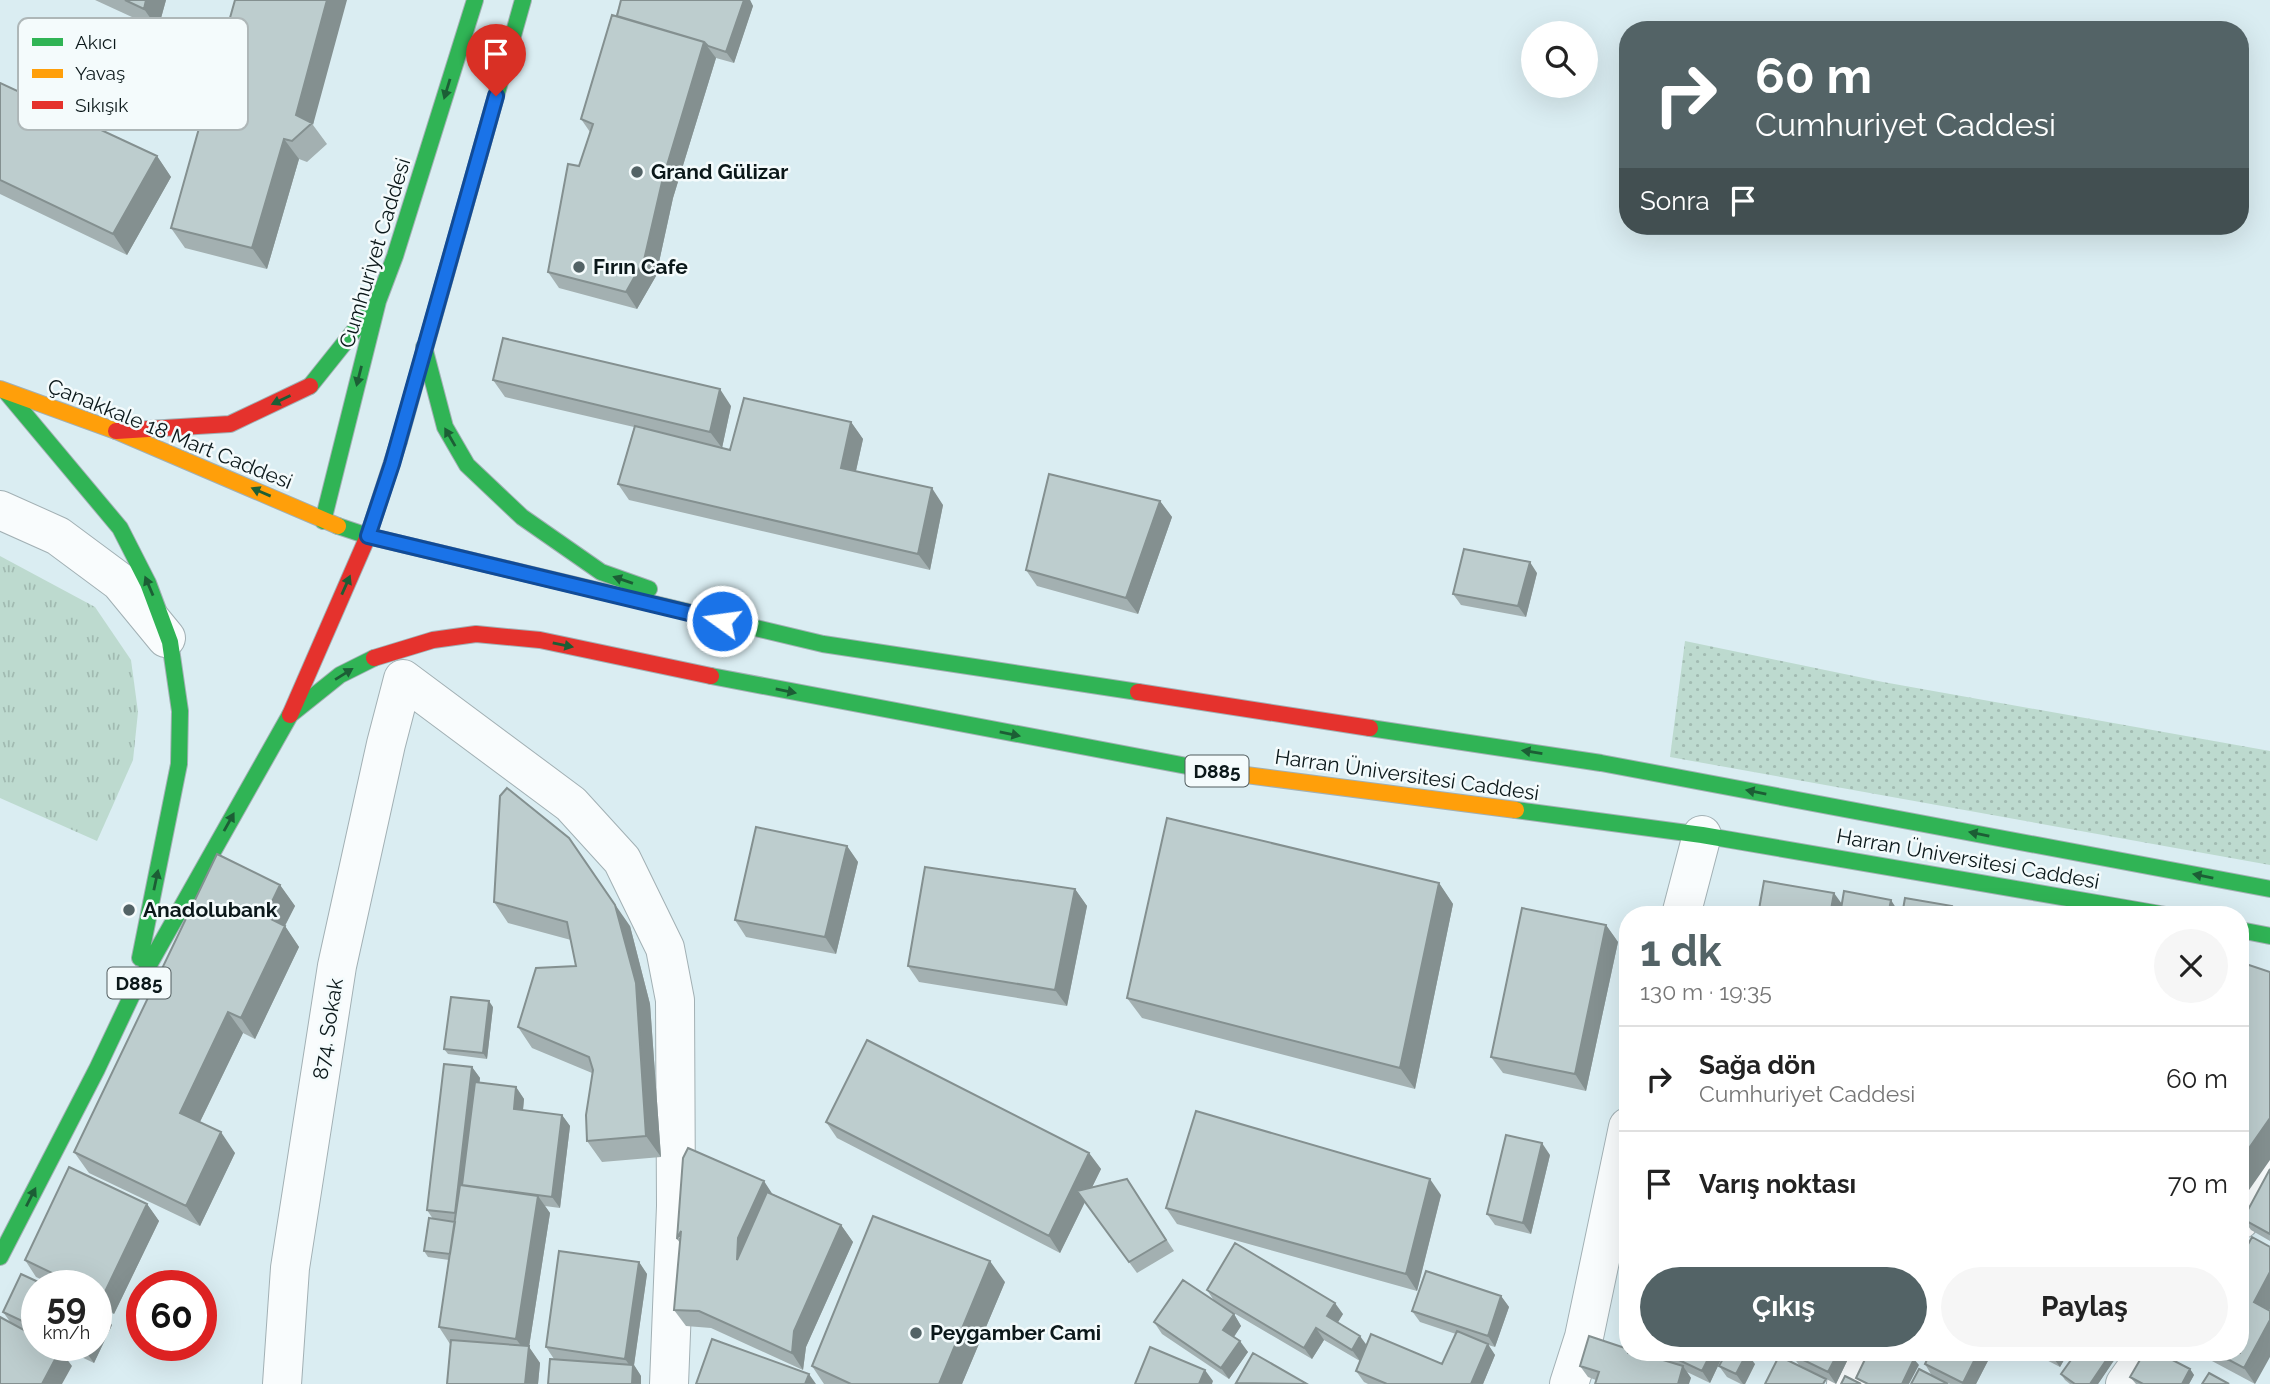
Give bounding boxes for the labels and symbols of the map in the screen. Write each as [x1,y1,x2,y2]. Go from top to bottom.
legend [18,18,248,130]
pin [466,24,526,96]
text: Akıcı [75,31,117,53]
text: Yavaş [75,62,125,84]
one-way arrow [442,78,452,99]
text: Sıkışık [75,94,128,116]
street label: Cumhuriyet Caddesi [334,155,415,351]
place label: Grand Gülizar [651,159,788,184]
marker: Grand Gülizar [629,164,645,180]
place label: Fırın Cafe [593,254,688,279]
marker: Fırın Cafe [571,259,587,275]
one-way arrow [354,365,365,387]
street label: Çanakkale 18 Mart Caddesi [44,373,296,494]
one-way arrow [271,394,291,406]
one-way arrow [444,428,457,447]
one-way arrow [251,486,272,497]
one-way arrow [612,574,633,585]
one-way arrow [341,575,352,596]
one-way arrow [143,576,155,596]
position arrow [685,584,759,658]
one-way arrow [552,640,574,651]
one-way arrow [334,667,353,680]
one-way arrow [775,685,797,696]
one-way arrow [999,729,1021,740]
street label: Harran Üniversitesi Caddesi [1273,744,1541,805]
one-way arrow [1521,746,1543,757]
road number: D885 [1186,756,1248,786]
one-way arrow [1745,786,1767,797]
one-way arrow [223,813,235,832]
street label: Harran Üniversitesi Caddesi [1835,823,2102,894]
one-way arrow [1968,828,1990,839]
one-way arrow [150,869,161,891]
one-way arrow [2192,870,2214,881]
place label: Anadolubank [143,897,278,922]
marker: Anadolubank [121,902,137,918]
road number: D885 [108,967,170,998]
street label: 874. Sokak [307,976,348,1081]
one-way arrow [25,1186,37,1206]
speed limit sign: 60 [126,1270,217,1361]
place label: Peygamber Cami [930,1320,1101,1345]
marker: Peygamber Cami [908,1325,924,1341]

